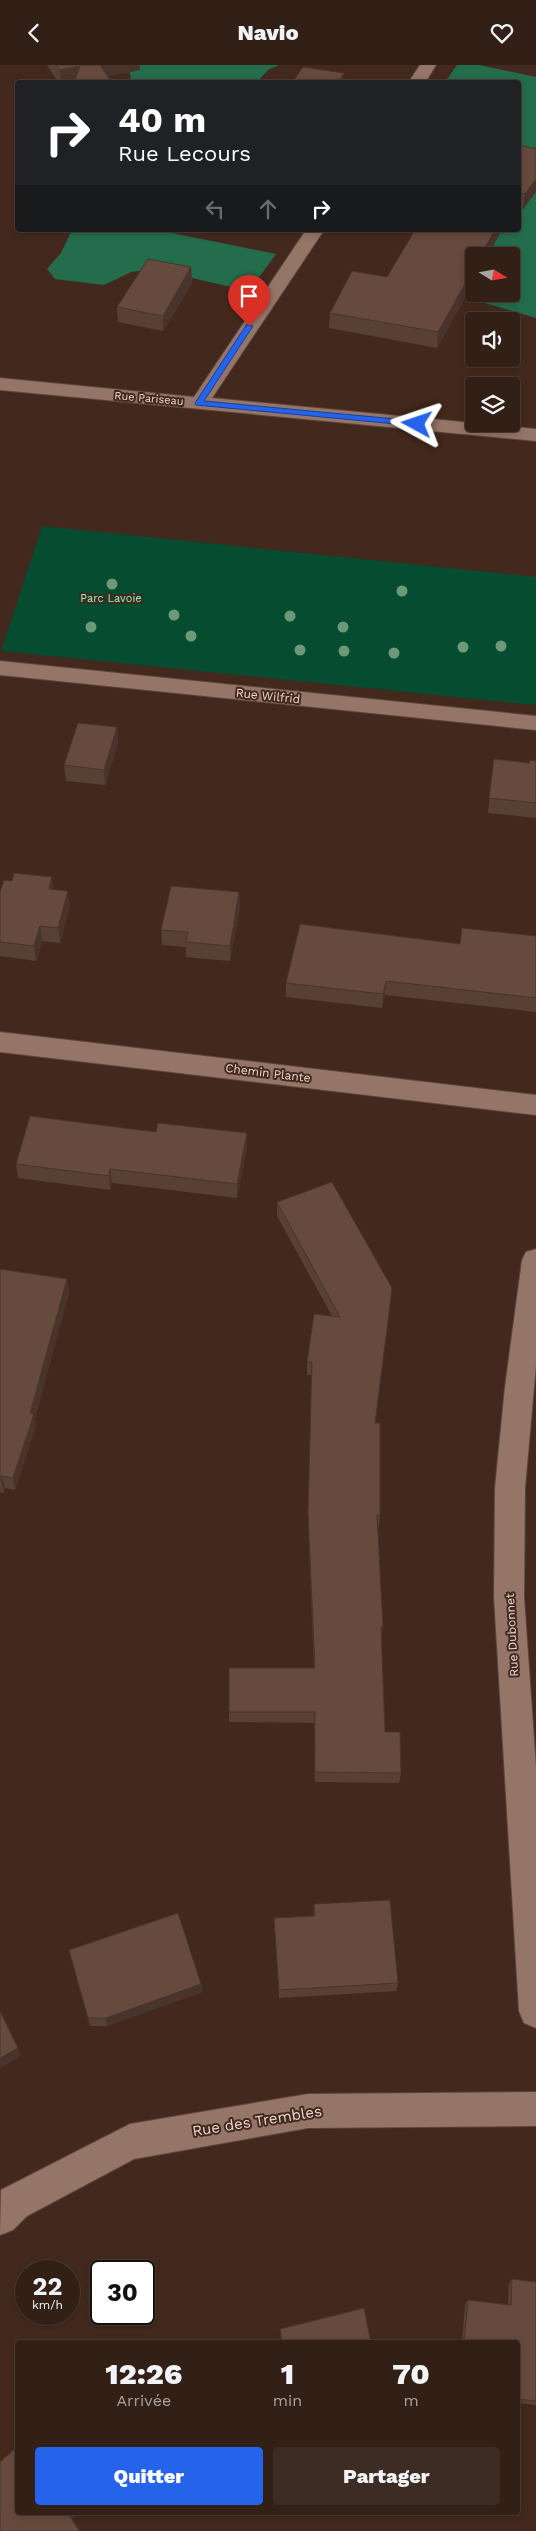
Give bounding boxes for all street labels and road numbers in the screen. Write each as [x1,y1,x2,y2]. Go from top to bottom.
street label: Rue Pariseau [114,389,184,408]
street label: Rue Wilfrid [235,686,301,706]
street label: Chemin Plante [225,1061,312,1085]
street label: Rue Dubonnet [503,1593,521,1677]
street label: Rue des Trembles [191,2102,323,2140]

